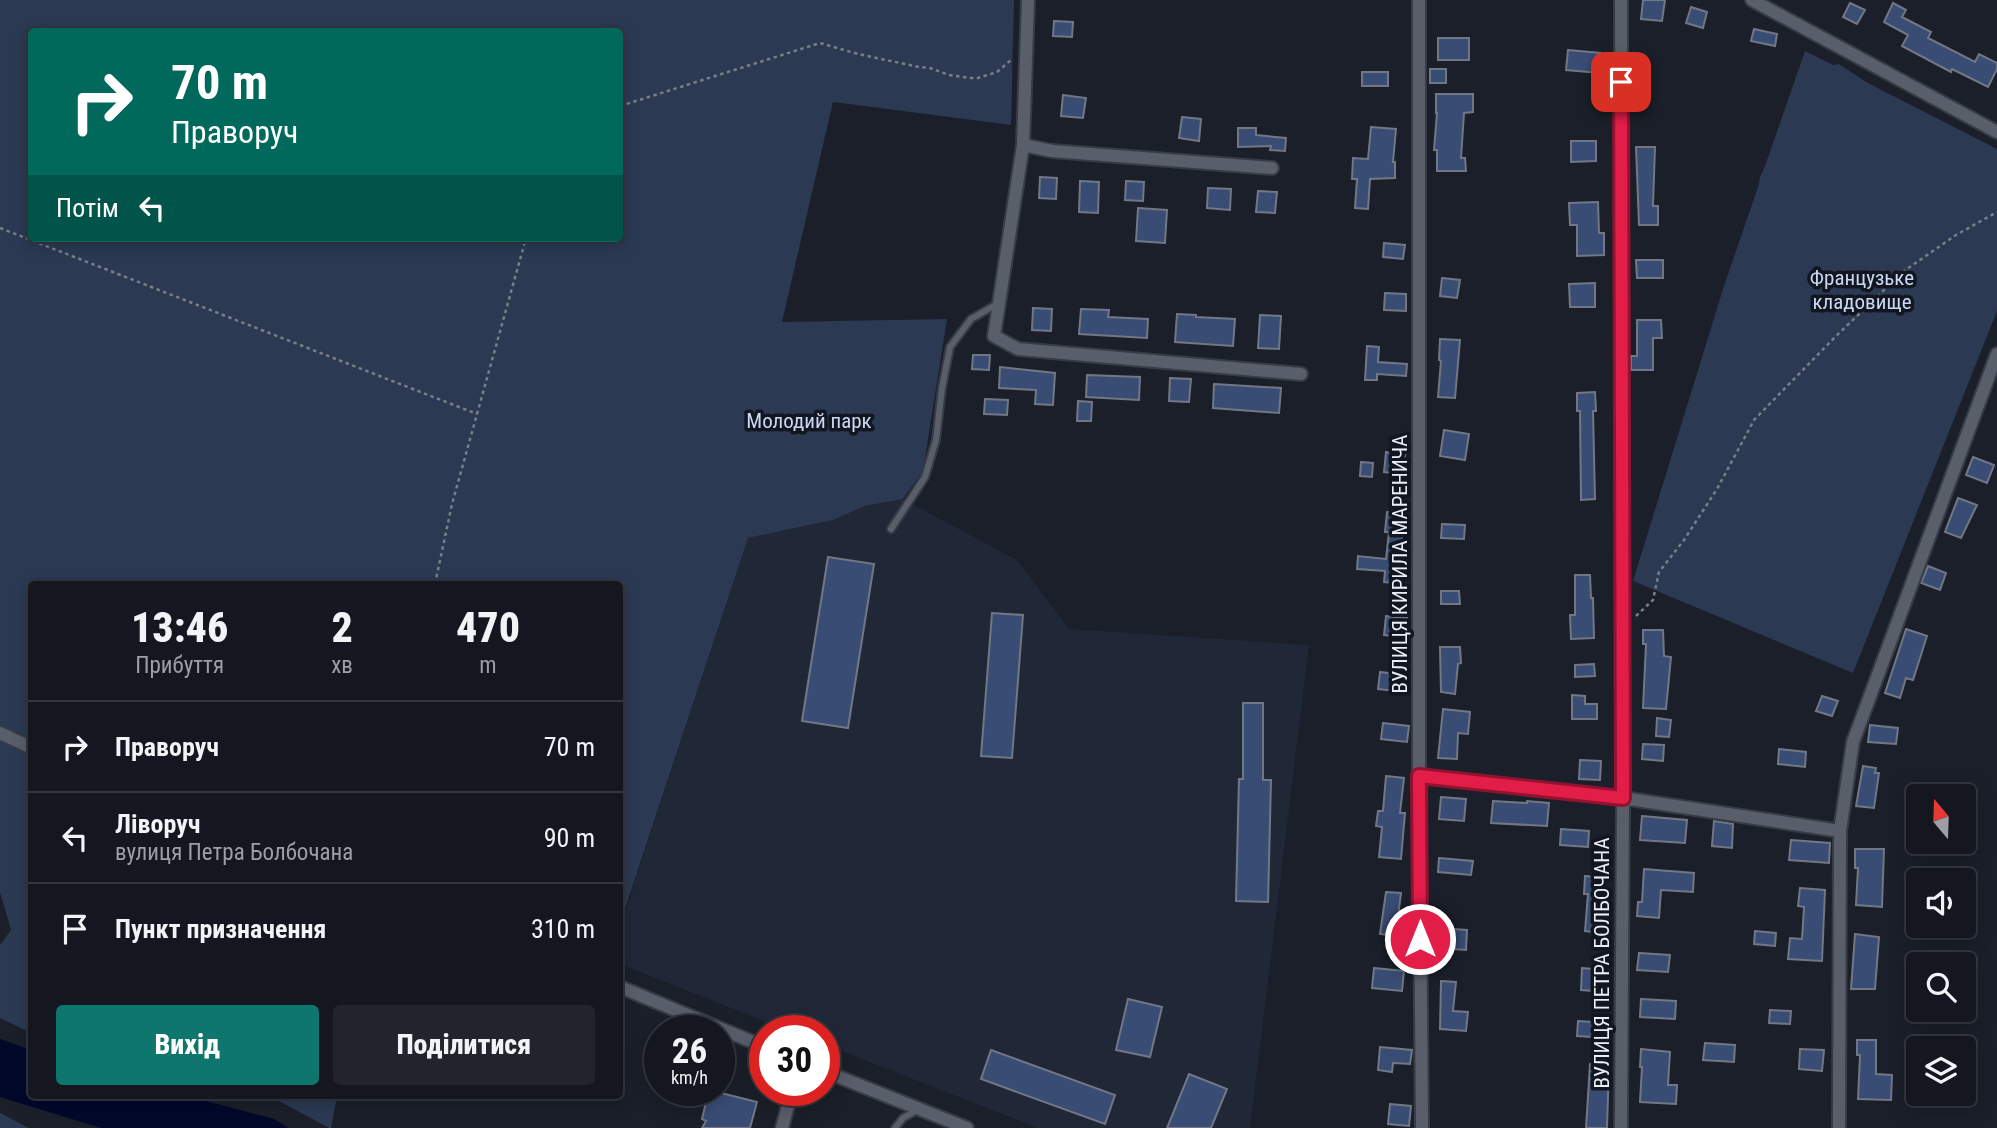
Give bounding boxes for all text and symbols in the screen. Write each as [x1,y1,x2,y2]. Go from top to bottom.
pin [1591,52,1651,112]
text: 70 m [171,54,268,111]
icon: right [56,56,147,147]
icon: arrive [1602,63,1640,101]
text: Праворуч [171,113,298,151]
icon: left [133,189,171,227]
text: Потім [56,193,119,223]
park label: Французьке кладовище [1810,266,1914,314]
park label: Молодий парк [746,409,872,433]
street label: ВУЛИЦЯ КИРИЛА МАРЕНИЧА [1388,435,1412,693]
text: 13:46 [131,603,228,652]
text: 2 [331,603,353,652]
text: 470 [456,603,520,652]
text: Прибуття [135,652,224,679]
text: хв [331,652,353,679]
text: m [479,652,497,679]
icon: right [56,728,94,766]
text: Праворуч [115,732,219,762]
text: 70 m [544,732,595,762]
north arrow [1906,784,1976,854]
map controls [1906,784,1976,1106]
text: Ліворуч [115,809,200,839]
icon: left [56,819,94,857]
text: 90 m [544,823,595,853]
street label: ВУЛИЦЯ ПЕТРА БОЛБОЧАНА [1590,837,1614,1089]
text: вулиця Петра Болбочана [115,839,353,866]
button: sound [1906,868,1976,938]
position arrow [1383,902,1457,976]
icon: arrive [56,910,94,948]
text: Пункт призначення [115,914,326,944]
text: 310 m [531,914,595,944]
button: search [1906,952,1976,1022]
button: Вихід [56,1005,319,1085]
button: Поділитися [333,1005,595,1085]
speed limit sign: 30 [749,1015,840,1106]
text: 26 [672,1031,707,1072]
button: layers [1906,1036,1976,1106]
text: km/h [671,1067,708,1088]

